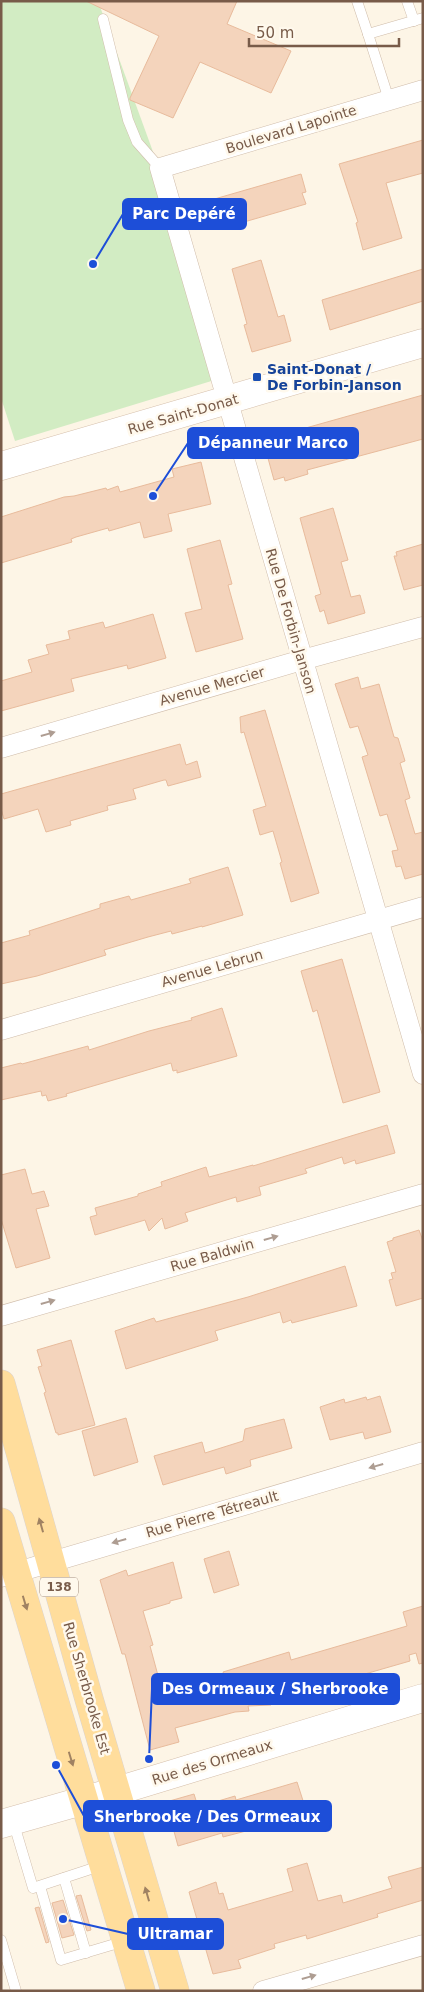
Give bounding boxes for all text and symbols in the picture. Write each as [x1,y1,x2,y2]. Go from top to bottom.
scale bar [249,15,399,47]
text: 50 m [256,24,294,42]
street label: Boulevard Lapointe [224,101,358,157]
callout: Parc Depéré [123,199,246,229]
text: Parc Depéré [132,205,236,223]
place label: Saint-Donat / De Forbin-Janson [267,361,402,393]
marker: Saint-Donat / De Forbin-Janson [251,371,263,383]
street label: Rue Saint-Donat [126,390,241,437]
callout: Dépanneur Marco [188,428,358,458]
text: Dépanneur Marco [198,434,348,452]
street label: Rue De Forbin-Janson [263,546,319,696]
street label: Avenue Mercier [158,663,267,709]
one-way arrow [41,730,56,738]
street label: Avenue Lebrun [159,946,265,990]
one-way arrow [264,1233,279,1241]
street label: Rue Baldwin [168,1235,256,1275]
one-way arrow [41,1298,56,1306]
one-way arrow [368,1462,383,1470]
street label: Rue Pierre Tétreault [144,1487,280,1541]
one-way arrow [37,1518,45,1533]
one-way arrow [112,1538,127,1546]
road number: 138 [40,1578,78,1596]
one-way arrow [21,1596,29,1611]
street label: Rue Sherbrooke Est [60,1620,114,1757]
callout: Des Ormeaux / Sherbrooke [152,1674,399,1704]
text: Des Ormeaux / Sherbrooke [162,1680,388,1698]
street label: Rue des Ormeaux [150,1736,274,1788]
one-way arrow [67,1751,75,1766]
callout: Sherbrooke / Des Ormeaux [84,1801,331,1831]
text: Sherbrooke / Des Ormeaux [94,1808,321,1826]
one-way arrow [142,1886,150,1901]
callout: Ultramar [128,1919,223,1949]
text: Ultramar [137,1925,213,1943]
one-way arrow [302,1973,317,1981]

